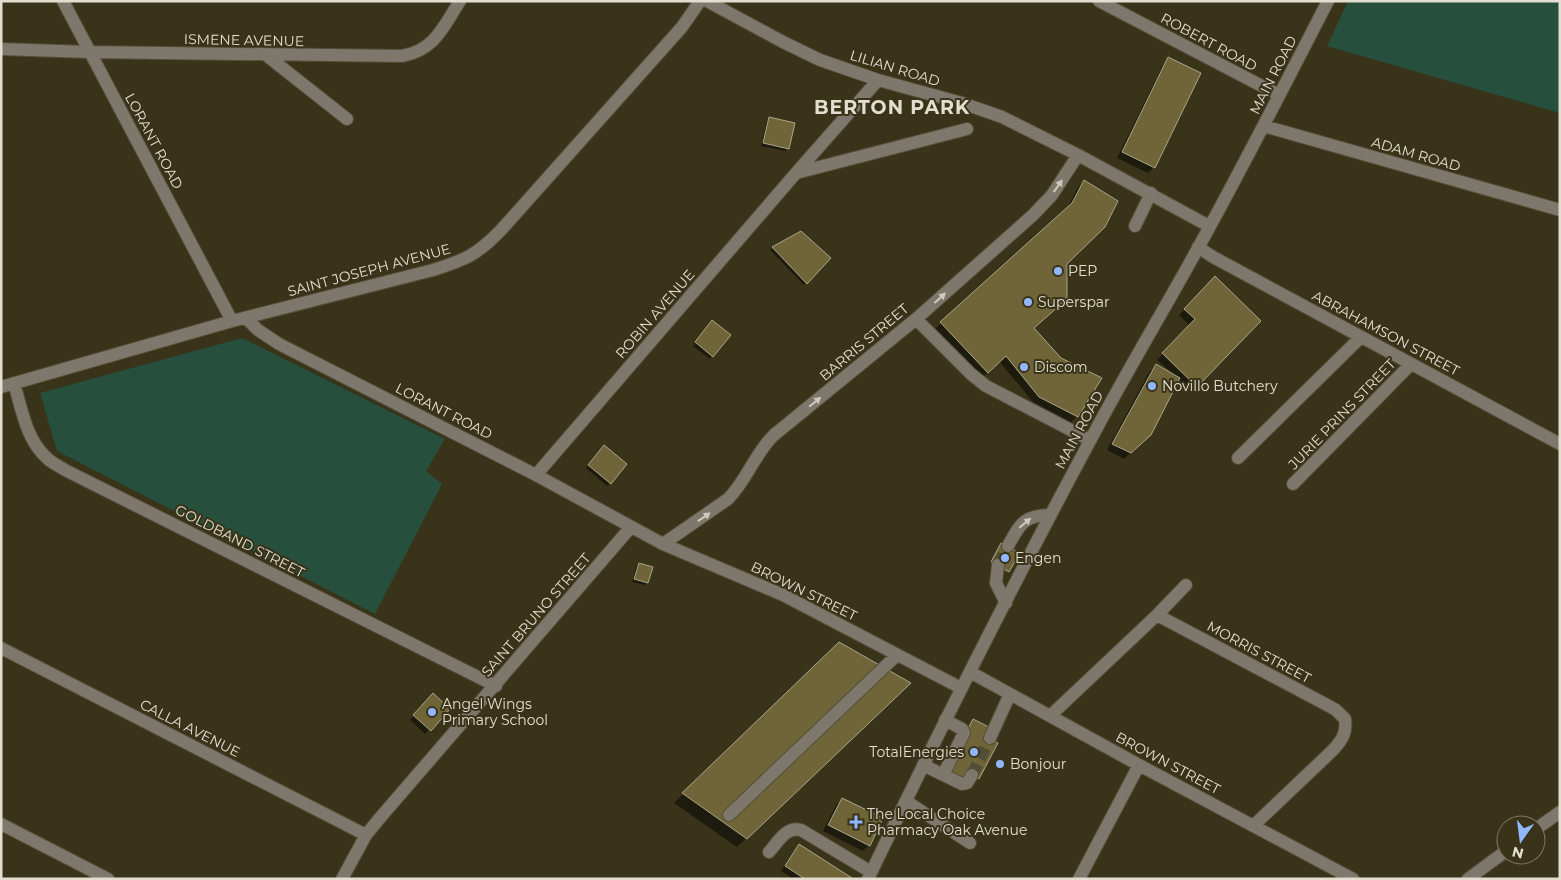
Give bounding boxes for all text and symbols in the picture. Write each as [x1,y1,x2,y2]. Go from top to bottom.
street label: ROBERT ROAD [1158,9,1260,75]
street label: ISMENE AVENUE [184,30,304,50]
street label: MAIN ROAD [1245,33,1301,117]
street label: LILIAN ROAD [848,46,942,90]
street label: LORANT ROAD [121,90,187,192]
district label: BERTON PARK [814,96,970,119]
street label: ADAM ROAD [1369,133,1463,175]
one-way arrow [1053,179,1063,193]
street label: SAINT JOSEPH AVENUE [286,240,452,300]
place label: PEP [1068,262,1097,280]
marker: PEP [1052,265,1064,277]
street label: ROBIN AVENUE [611,266,699,362]
street label: ABRAHAMSON STREET [1309,286,1463,380]
one-way arrow [933,292,945,304]
place label: Superspar [1038,293,1110,311]
marker: Superspar [1022,296,1034,308]
street label: BARRIS STREET [816,300,912,384]
street label: JURIE PRINS STREET [1284,355,1399,474]
place label: Discom [1034,358,1088,376]
marker: Discom [1018,361,1030,373]
place label: Novillo Butchery [1162,377,1278,395]
street label: LORANT ROAD [393,379,495,443]
marker: Novillo Butchery [1146,380,1158,392]
street label: MAIN ROAD [1051,388,1107,472]
one-way arrow [808,396,821,407]
street label: GOLDBAND STREET [172,501,308,581]
one-way arrow [697,512,710,522]
one-way arrow [1018,518,1031,529]
place label: Engen [1015,549,1061,567]
street label: SAINT BRUNO STREET [477,550,595,680]
marker: Engen [999,552,1011,564]
street label: BROWN STREET [748,558,860,624]
street label: MORRIS STREET [1204,617,1314,687]
street label: CALLA AVENUE [137,695,243,761]
place label: Angel Wings Primary School [442,695,548,729]
marker: Angel Wings Primary School [426,706,438,718]
street label: BROWN STREET [1113,728,1223,798]
place label: TotalEnergies [869,743,964,761]
marker: TotalEnergies [968,746,980,758]
place label: Bonjour [1010,755,1067,773]
marker: Bonjour [994,758,1006,770]
place label: The Local Choice Pharmacy Oak Avenue [867,805,1027,839]
marker: The Local Choice Pharmacy Oak Avenue [849,815,863,829]
north arrow [1496,815,1546,865]
text: N [1510,843,1526,863]

